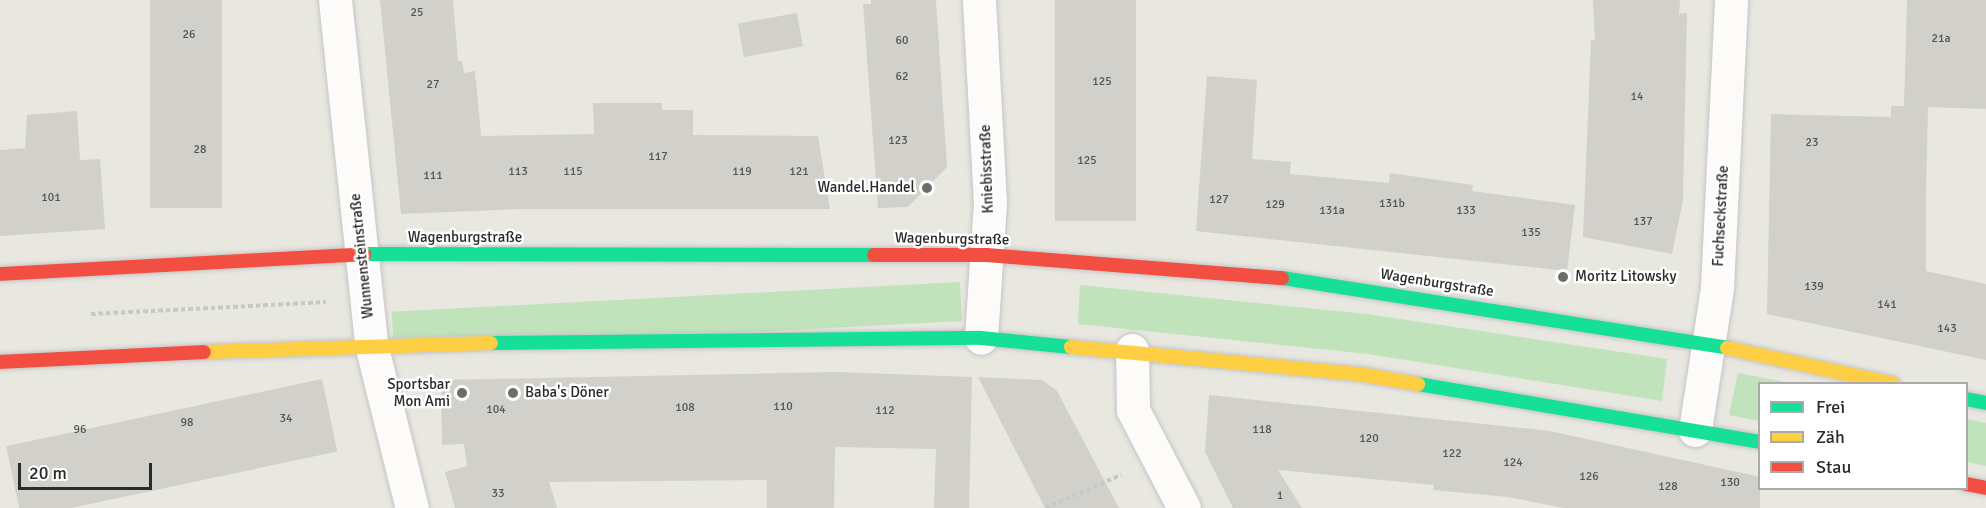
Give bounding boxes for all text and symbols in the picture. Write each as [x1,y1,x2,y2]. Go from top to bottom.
house number: 25 [411,6,423,20]
house number: 26 [183,28,195,42]
house number: 21a [1931,32,1951,46]
house number: 60 [896,34,908,48]
house number: 62 [896,70,908,84]
house number: 125 [1092,75,1112,89]
house number: 27 [427,78,439,92]
house number: 14 [1631,90,1643,104]
street label: Kniebisstraße [976,124,998,214]
house number: 123 [888,134,908,148]
house number: 23 [1806,136,1818,150]
house number: 28 [194,143,206,157]
house number: 117 [648,150,668,164]
house number: 125 [1077,154,1097,168]
house number: 113 [508,165,528,179]
house number: 115 [563,165,583,179]
house number: 119 [732,165,752,179]
house number: 121 [789,165,809,179]
street label: Fuchseckstraße [1709,165,1733,267]
house number: 111 [423,169,443,183]
place label: Wandel.Handel [817,179,915,197]
marker: Wandel.Handel [920,181,934,195]
house number: 101 [41,191,61,205]
street label: Wunnensteinstraße [346,193,378,319]
house number: 127 [1209,193,1229,207]
house number: 131b [1379,197,1405,211]
house number: 129 [1265,198,1285,212]
house number: 131a [1319,204,1345,218]
house number: 133 [1456,204,1476,218]
house number: 137 [1633,215,1653,229]
house number: 135 [1521,226,1541,240]
street label: Wagenburgstraße [408,229,522,247]
street label: Wagenburgstraße [895,229,1009,249]
street label: Wagenburgstraße [1379,265,1495,301]
place label: Moritz Litowsky [1575,268,1676,286]
marker: Moritz Litowsky [1556,270,1570,284]
house number: 139 [1804,280,1824,294]
house number: 141 [1877,298,1897,312]
house number: 143 [1937,322,1957,336]
place label: Sportsbar Mon Ami [387,375,450,410]
legend [1758,382,1968,490]
place label: Baba's Döner [525,384,609,402]
marker: Sportsbar Mon Ami [455,386,469,400]
marker: Baba's Döner [506,386,520,400]
text: Frei [1816,396,1845,418]
house number: 110 [773,400,793,414]
house number: 108 [675,401,695,415]
house number: 104 [486,403,506,417]
house number: 112 [875,404,895,418]
house number: 34 [280,412,292,426]
house number: 98 [181,416,193,430]
house number: 96 [74,423,86,437]
house number: 118 [1252,423,1272,437]
text: Zäh [1816,426,1845,448]
house number: 120 [1359,432,1379,446]
house number: 122 [1442,447,1462,461]
scale bar [21,451,154,489]
house number: 124 [1503,456,1523,470]
text: Stau [1816,456,1851,478]
text: 20 m [29,462,67,484]
house number: 126 [1579,470,1599,484]
house number: 130 [1720,476,1740,490]
house number: 128 [1658,480,1678,494]
house number: 33 [492,487,504,501]
house number: 1 [1277,489,1283,503]

